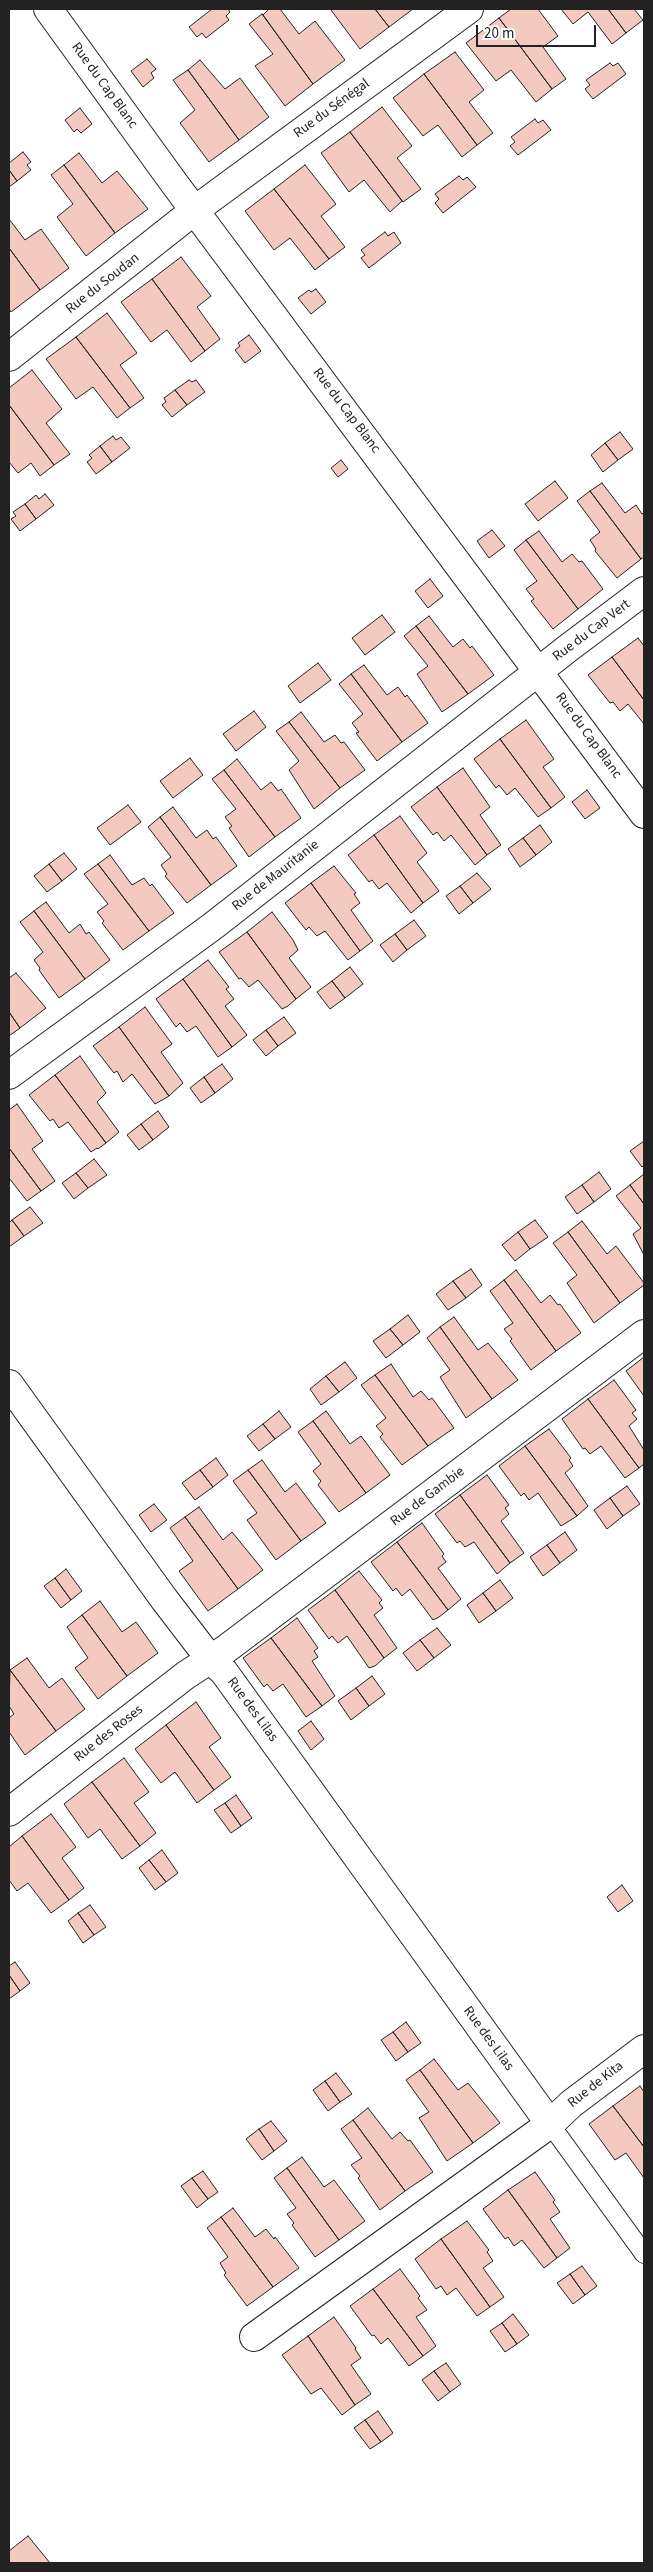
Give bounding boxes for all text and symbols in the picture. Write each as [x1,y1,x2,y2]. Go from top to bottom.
scale bar [478,15,598,47]
text: 20 m [484,23,514,44]
street label: Rue du Cap Blanc [67,40,141,132]
street label: Rue du Sénégal [291,76,373,142]
street label: Rue du Soudan [63,250,143,318]
street label: Rue du Cap Blanc [309,365,383,457]
street label: Rue du Cap Vert [550,596,634,666]
street label: Rue du Cap Blanc [551,690,625,782]
street label: Rue de Mauritanie [229,837,323,915]
street label: Rue de Gambie [388,1464,468,1530]
street label: Rue des Lilas [223,1675,281,1745]
street label: Rue des Roses [71,1702,147,1766]
street label: Rue des Lilas [459,2004,517,2074]
street label: Rue de Kita [565,2058,627,2112]

